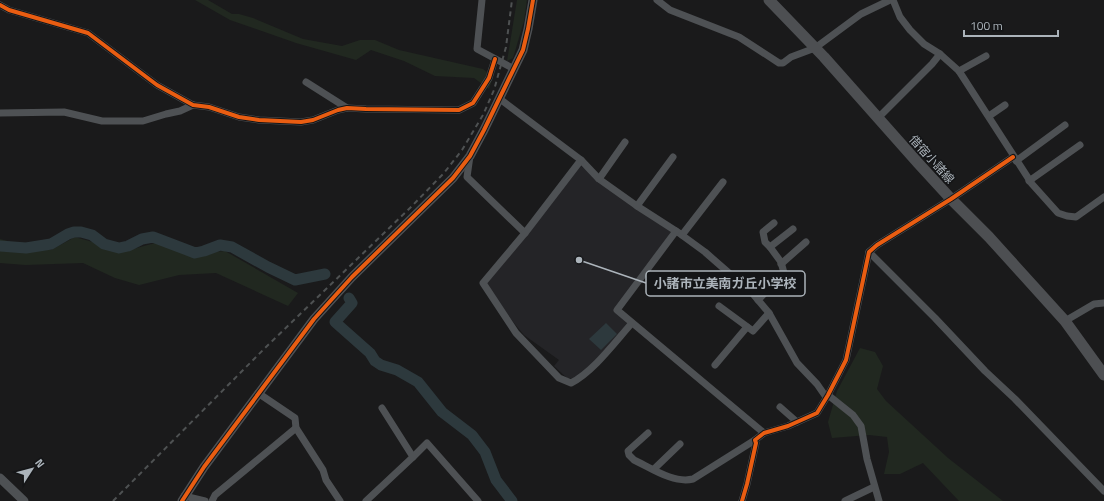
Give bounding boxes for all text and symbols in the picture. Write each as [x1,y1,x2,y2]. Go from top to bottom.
scale bar [964,12,1058,38]
text: 100 m [970,16,1003,35]
street label: 借宿小諸線 [905,130,959,188]
callout: 小諸市立美南ガ丘小学校 [646,271,805,296]
text: 小諸市立美南ガ丘小学校 [653,273,797,293]
north arrow [12,449,52,489]
text: N [31,455,49,471]

